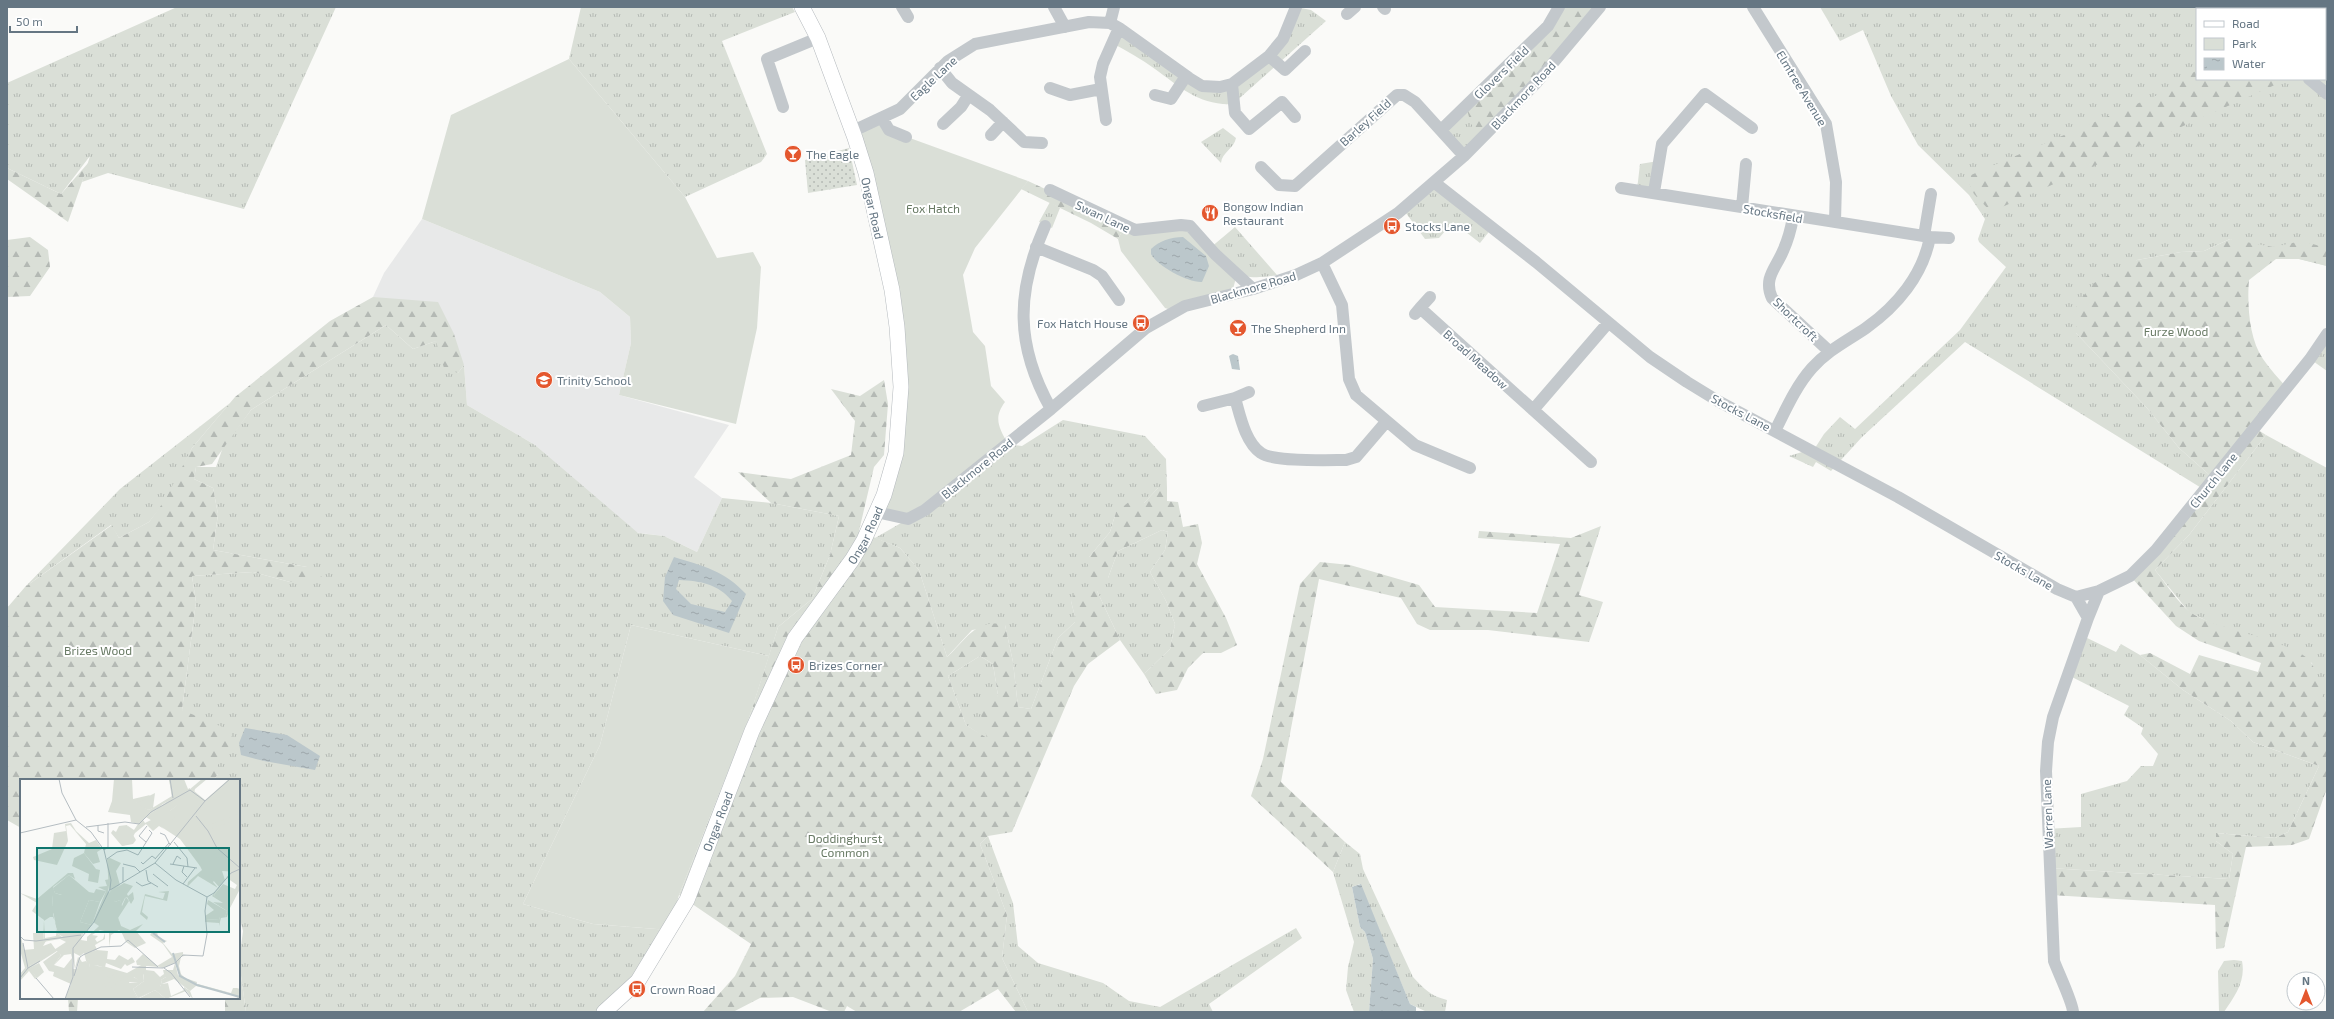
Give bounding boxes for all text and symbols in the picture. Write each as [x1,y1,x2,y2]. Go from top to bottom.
scale bar [10,8,77,34]
legend [2196,8,2326,80]
text: 50 m [16,14,43,28]
text: Road [2232,16,2260,30]
text: Park [2232,36,2257,50]
street label: Glovers Field [1471,42,1531,102]
street label: Elmtree Avenue [1774,48,1830,128]
street label: Eagle Lane [907,53,959,103]
text: Water [2232,56,2266,70]
street label: Blackmore Road [1488,58,1558,132]
street label: Barley Field [1337,95,1393,149]
bar icon: The Eagle [783,144,803,164]
place label: The Eagle [806,147,859,161]
street label: Ongar Road [859,176,887,240]
street label: Swan Lane [1073,197,1133,235]
place label: Bongow Indian Restaurant [1223,199,1304,227]
park label: Fox Hatch [906,201,960,215]
street label: Stocksfield [1742,201,1804,225]
restaurant icon: Bongow Indian Restaurant [1200,203,1220,223]
bus stop icon: Stocks Lane [1382,216,1402,236]
place label: Stocks Lane [1405,219,1470,233]
street label: Blackmore Road [1209,268,1297,306]
street label: Shortcroft [1771,294,1821,344]
bus stop icon: Fox Hatch House [1131,313,1151,333]
place label: Fox Hatch House [1037,316,1128,330]
bar icon: The Shepherd Inn [1228,318,1248,338]
place label: The Shepherd Inn [1251,321,1346,335]
park label: Furze Wood [2144,324,2208,338]
street label: Broad Meadow [1441,326,1511,392]
school or university icon: Trinity School [534,370,554,390]
place label: Trinity School [557,373,631,387]
street label: Stocks Lane [1709,391,1773,433]
street label: Blackmore Road [938,435,1016,501]
street label: Church Lane [2186,450,2240,510]
street label: Ongar Road [844,504,885,567]
street label: Stocks Lane [1992,548,2056,592]
park label: Brizes Wood [64,643,132,657]
bus stop icon: Brizes Corner [786,655,806,675]
place label: Brizes Corner [809,658,882,672]
inset map [20,779,240,999]
street label: Warren Lane [2039,779,2055,849]
street label: Ongar Road [699,789,735,853]
park label: Doddinghurst Common [808,831,883,859]
north arrow [2286,971,2326,1011]
text: N [2302,974,2310,987]
bus stop icon: Crown Road [627,979,647,999]
place label: Crown Road [650,982,715,996]

